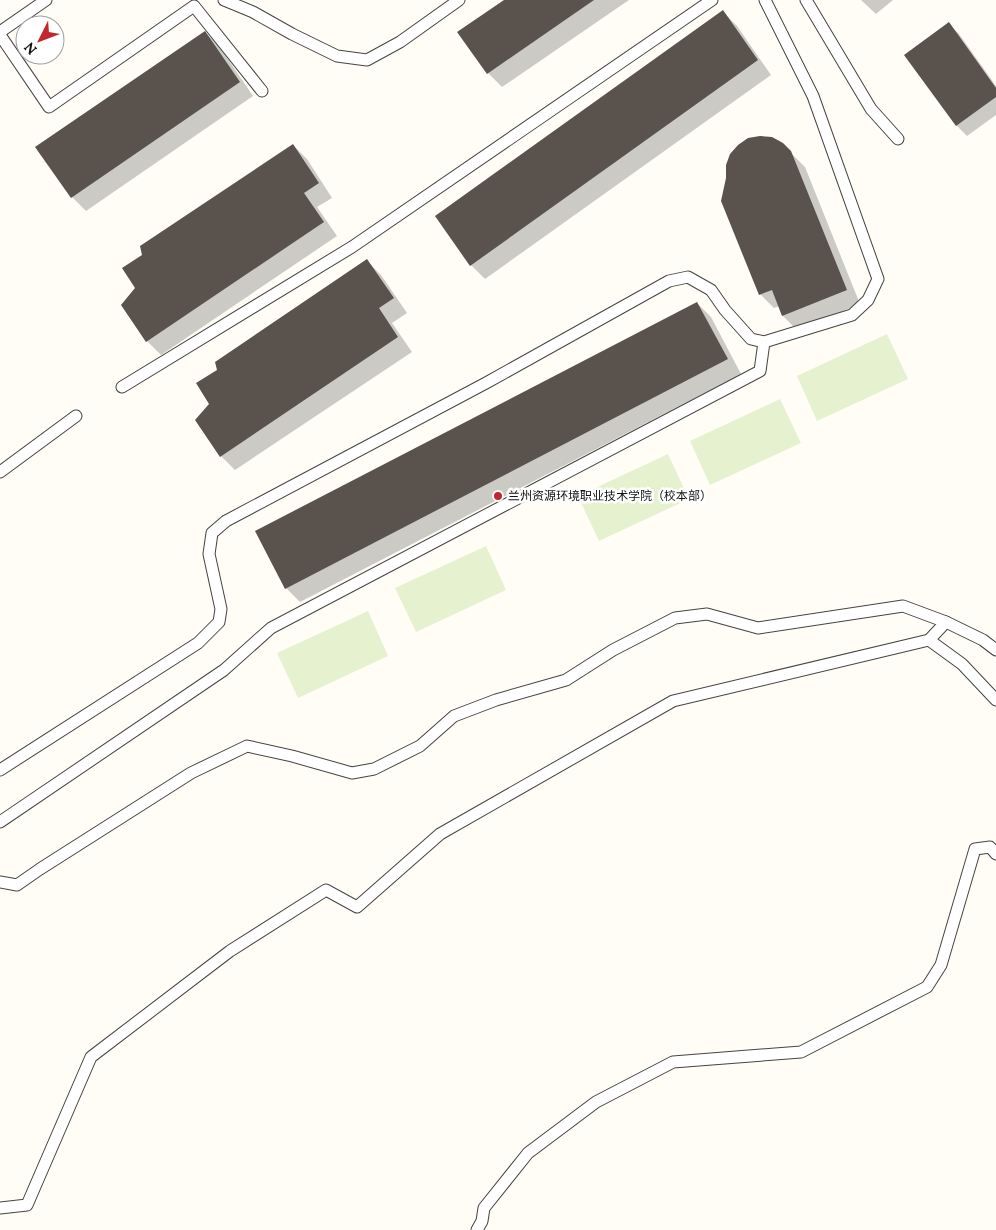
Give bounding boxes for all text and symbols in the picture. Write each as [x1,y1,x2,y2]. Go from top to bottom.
north arrow [15,15,65,65]
text: N [20,39,41,59]
place label: 兰州资源环境职业技术学院（校本部） [508,488,712,503]
marker: 兰州资源环境职业技术学院（校本部） [492,490,504,502]

